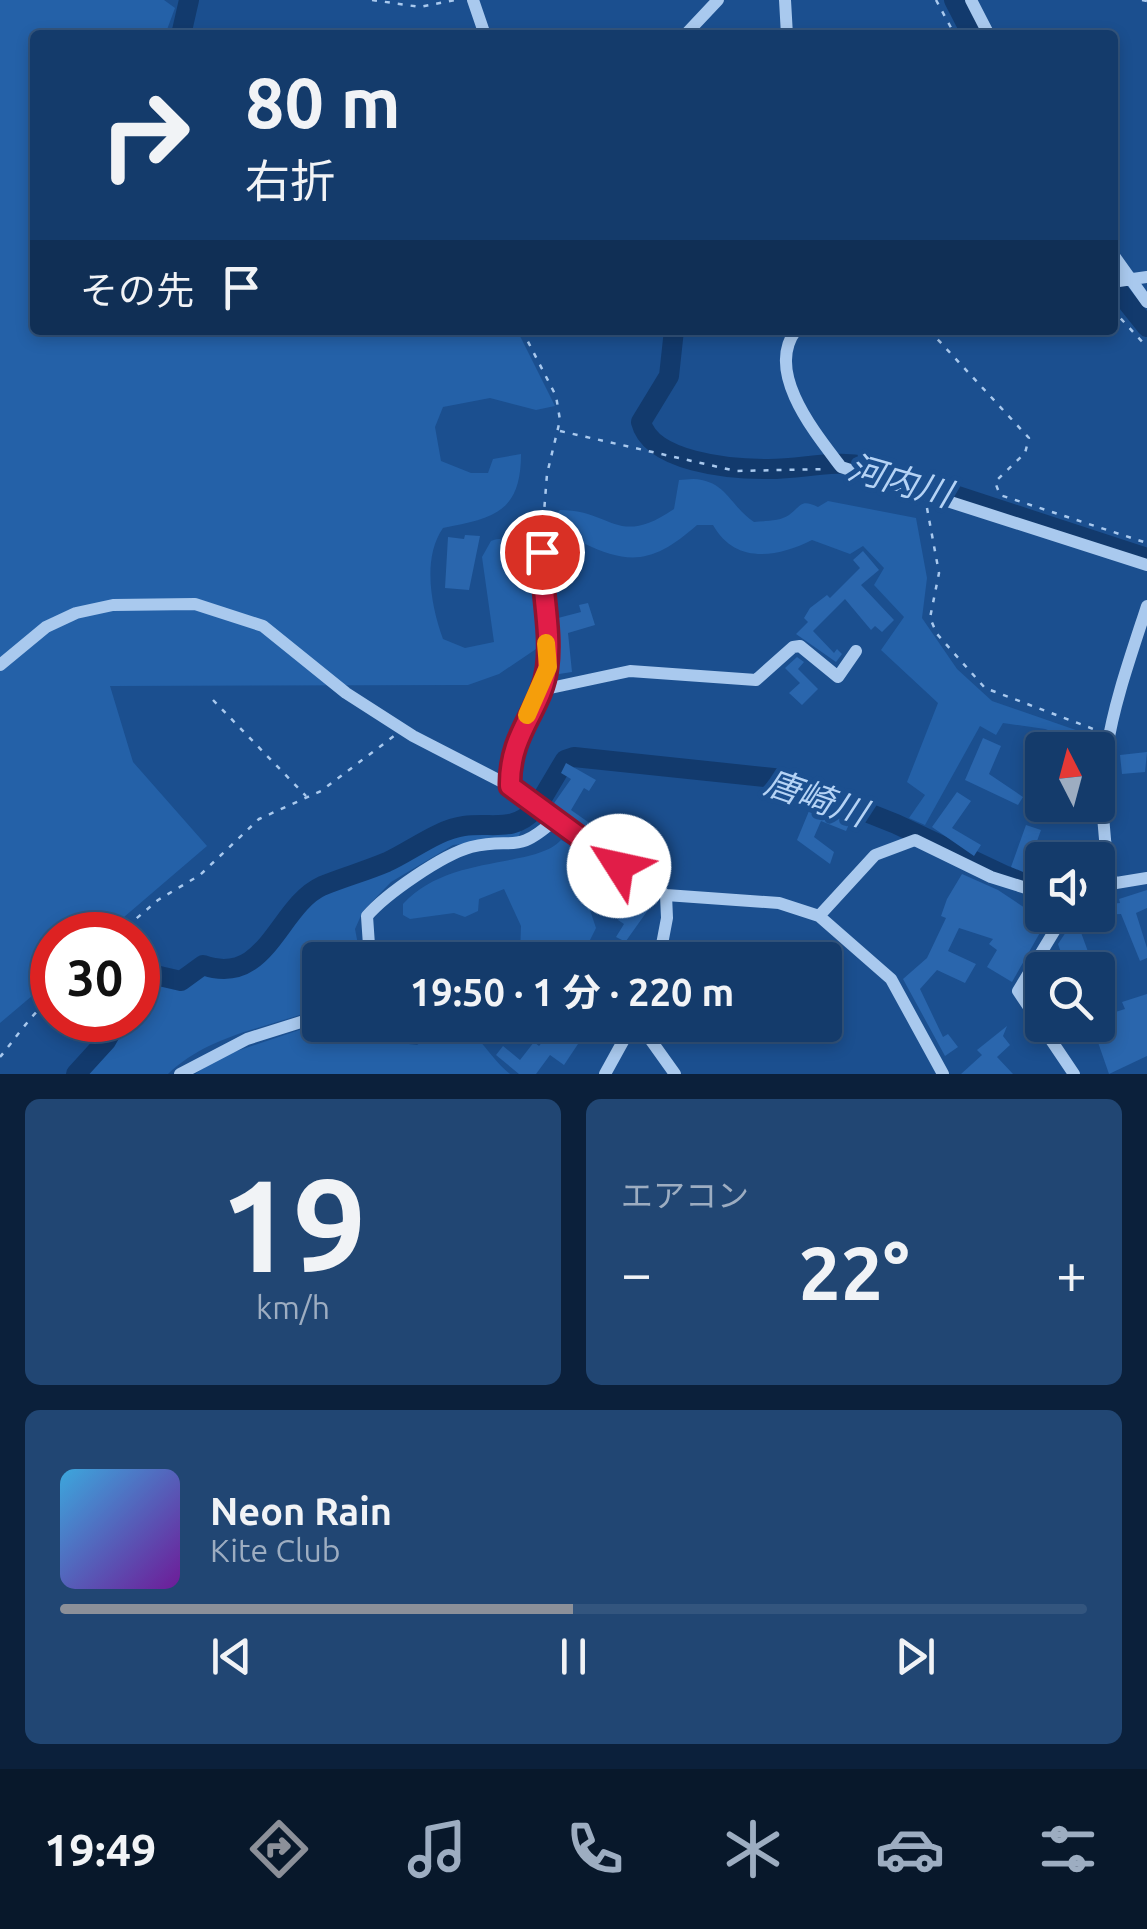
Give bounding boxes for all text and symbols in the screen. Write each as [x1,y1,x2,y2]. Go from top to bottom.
text: 80 m [245,63,401,141]
icon: right [80,70,210,200]
text: 右折 [245,155,335,206]
icon: arrive [214,260,269,315]
text: その先 [80,269,194,311]
water label: 河内川 [844,446,960,515]
pin [500,510,585,595]
icon: arrive [515,525,570,580]
north arrow [1025,732,1115,822]
map controls [1025,732,1115,1042]
water label: 唐崎川 [760,761,876,834]
position arrow [567,814,671,918]
button: sound [1025,842,1115,932]
speed limit sign: 30 [30,912,160,1042]
button: search [1025,952,1115,1042]
text: 19:50 · 1 分 · 220 m [410,971,734,1013]
text: 19 [220,1151,366,1297]
text: エアコン [621,1177,749,1213]
text: 22° [798,1230,910,1314]
text: − [621,1242,652,1303]
text: + [1056,1242,1087,1303]
text: km/h [256,1289,330,1325]
text: Neon Rain [210,1490,392,1532]
text: Kite Club [210,1532,340,1568]
icon: previous [204,1629,259,1684]
icon: pause [546,1629,601,1684]
icon: next [888,1629,943,1684]
icon: directions [244,1814,314,1884]
icon: music [402,1814,472,1884]
icon: phone [560,1814,630,1884]
icon: climate [718,1814,788,1884]
icon: car [875,1814,945,1884]
icon: filters [1033,1814,1103,1884]
text: 19:49 [44,1824,156,1875]

